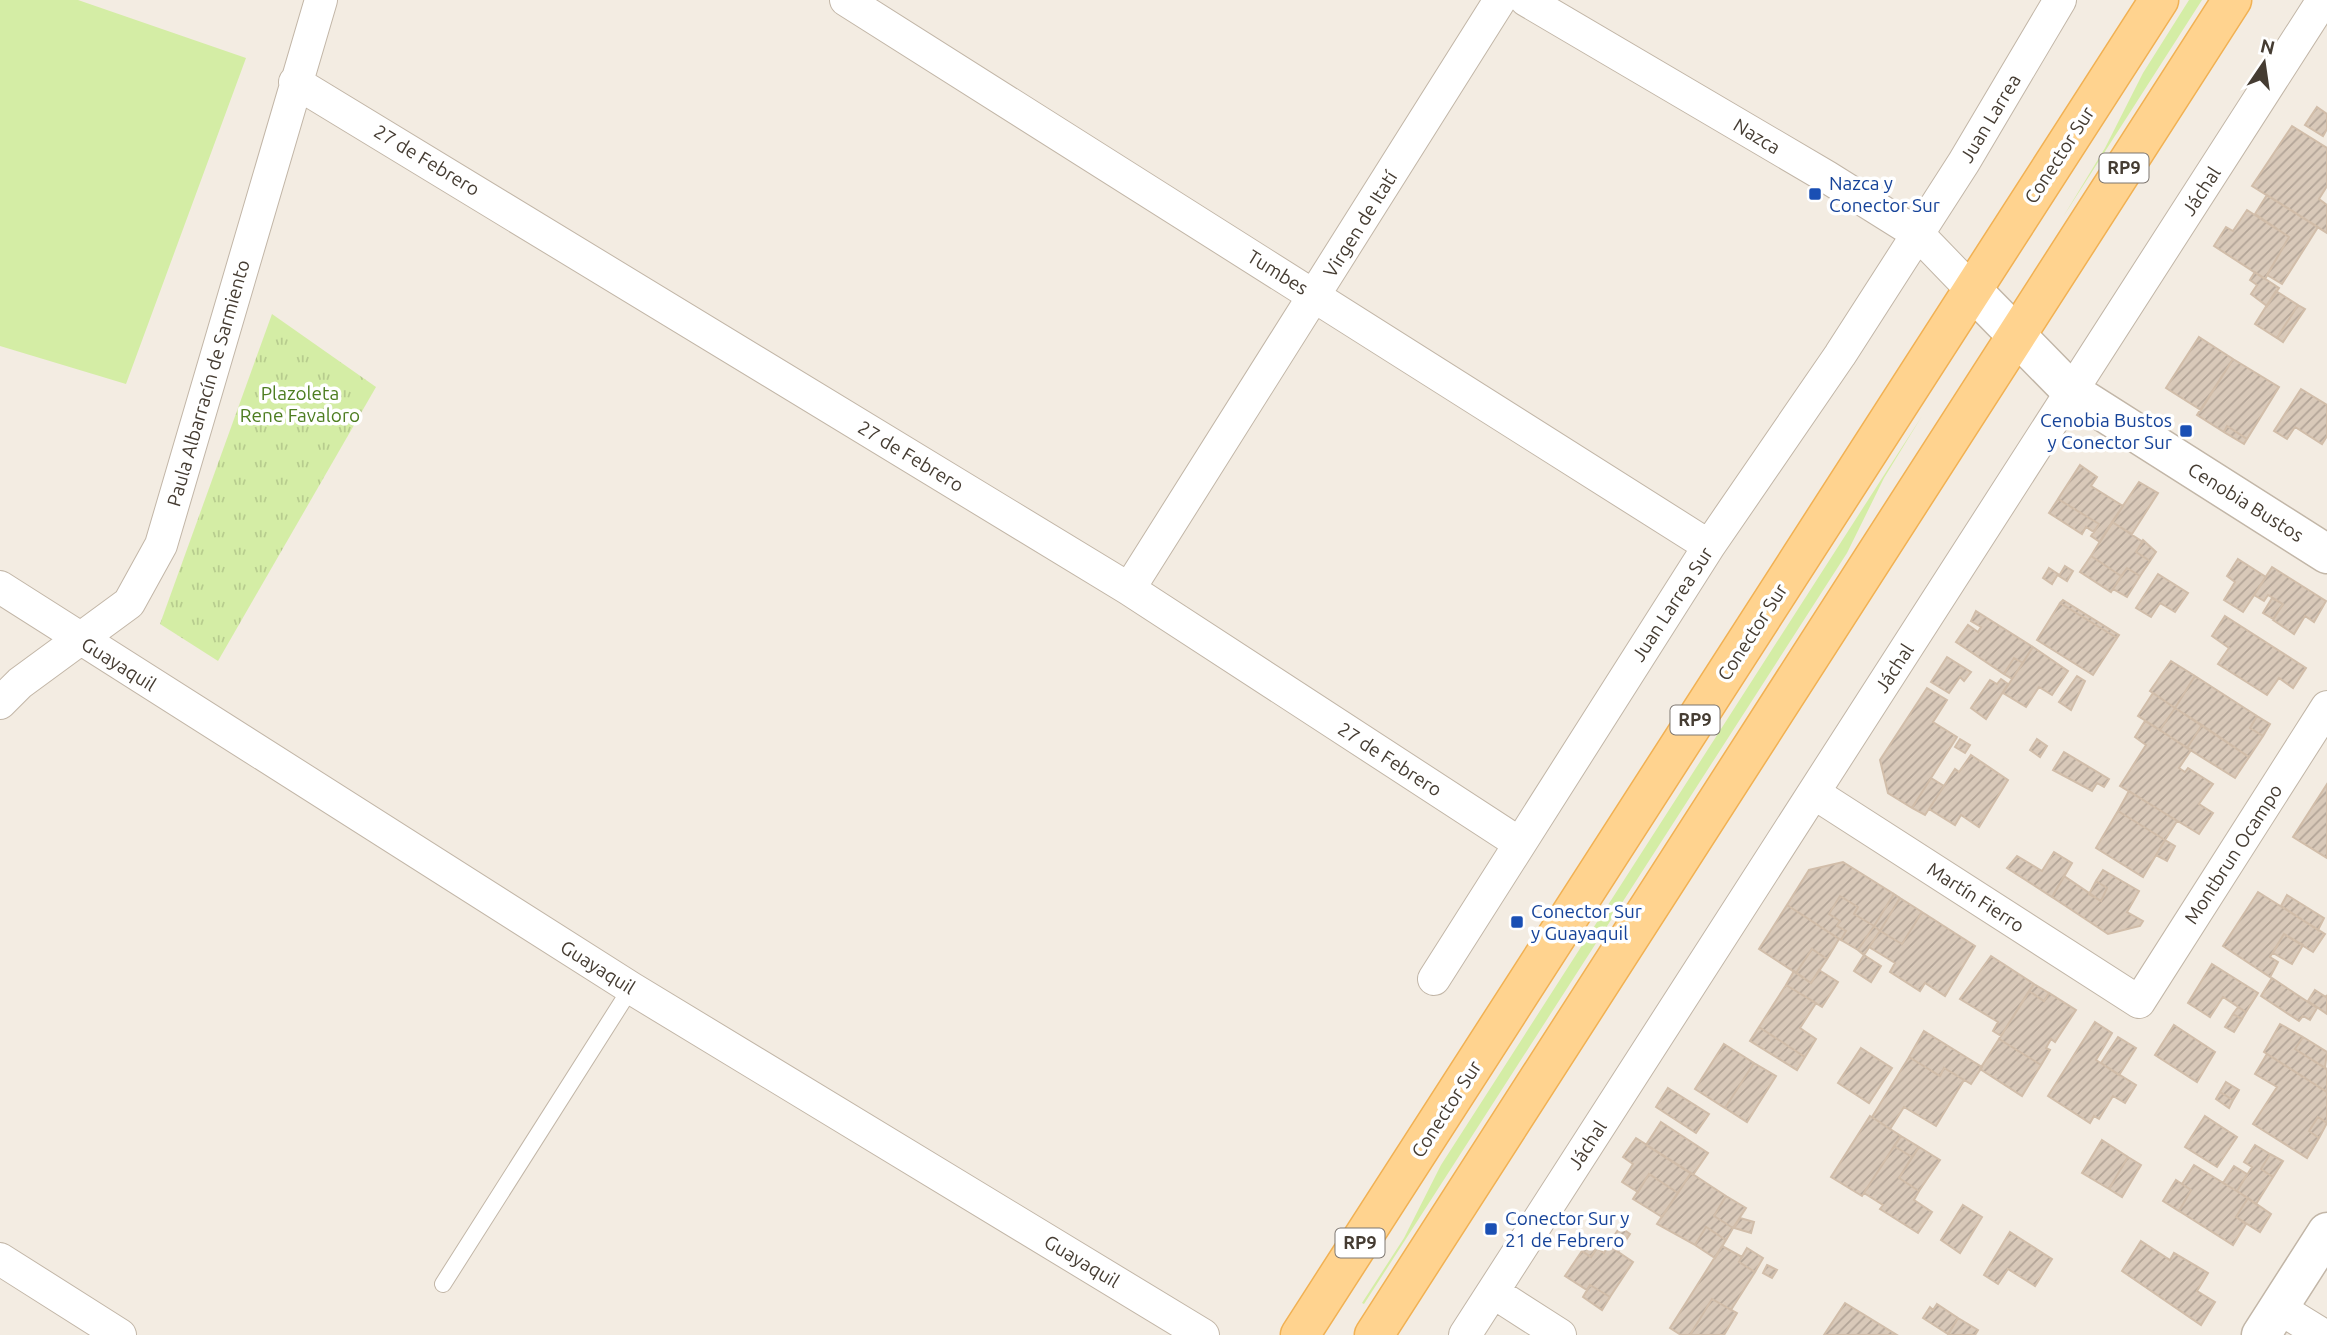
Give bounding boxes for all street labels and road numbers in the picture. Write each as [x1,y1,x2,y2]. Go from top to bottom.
street label: Juan Larrea [1955,70,2025,166]
street label: Conector Sur [2020,102,2098,208]
street label: Nazca [1730,114,1784,158]
street label: 27 de Febrero [370,120,484,200]
road number: RP9 [2100,154,2148,182]
street label: Jáchal [2177,163,2225,219]
street label: Virgen de Itatí [1319,166,1402,281]
street label: Tumbes [1244,245,1312,299]
street label: Paula Albarracín de Sarmiento [162,257,254,509]
street label: 27 de Febrero [854,416,968,496]
street label: Cenobia Bustos [2184,458,2308,546]
street label: Juan Larrea Sur [1627,543,1717,665]
street label: Conector Sur [1713,579,1791,685]
street label: Guayaquil [78,633,160,696]
street label: Jáchal [1870,640,1918,696]
road number: RP9 [1670,706,1720,734]
street label: 27 de Febrero [1334,717,1446,801]
street label: Montbrun Ocampo [2180,780,2286,928]
street label: Martín Fierro [1923,857,2029,937]
street label: Guayaquil [557,936,639,999]
street label: Conector Sur [1407,1056,1485,1162]
street label: Jáchal [1563,1117,1611,1173]
road number: RP9 [1336,1228,1384,1258]
street label: Guayaquil [1040,1230,1124,1292]

